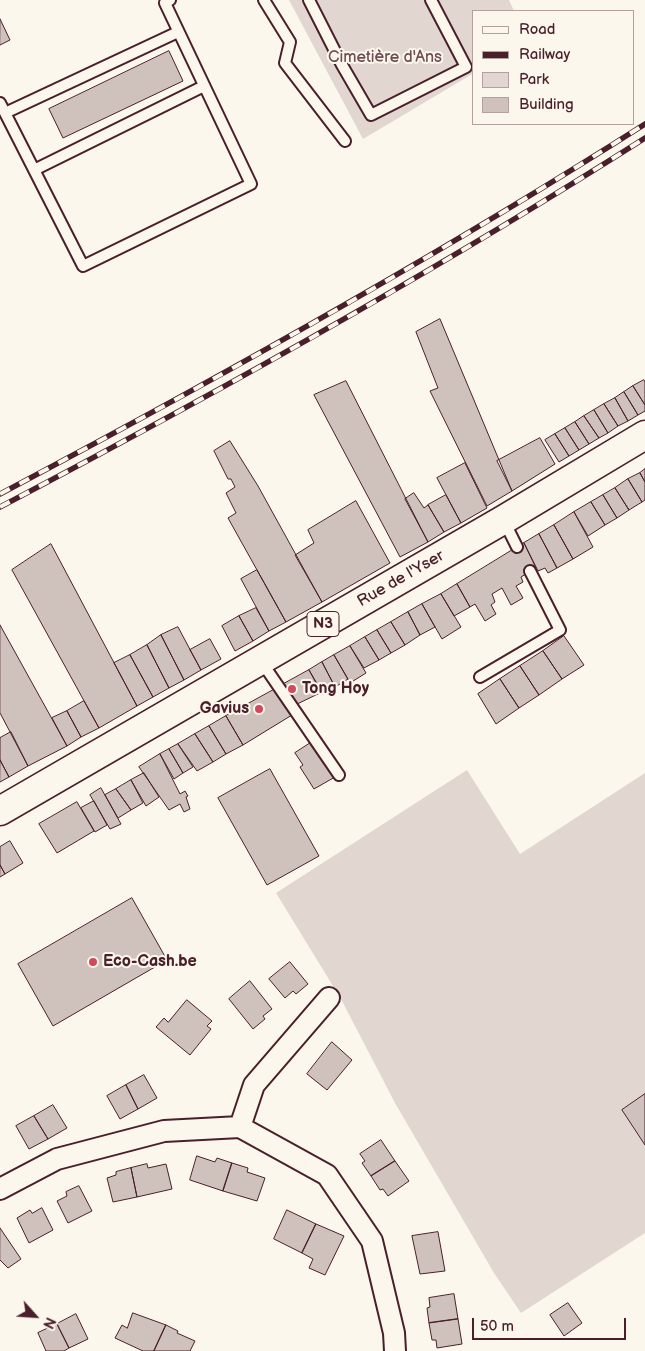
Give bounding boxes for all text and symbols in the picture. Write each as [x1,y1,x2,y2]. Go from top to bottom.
legend [472,10,635,125]
text: Road [519,20,555,39]
text: Railway [519,45,570,64]
park label: Cimetière d'Ans [328,48,442,68]
text: Park [519,70,549,89]
text: Building [519,95,574,114]
street label: Rue de l'Yser [354,546,448,612]
road number: N3 [307,612,339,636]
place label: Tong Hoy [302,679,369,699]
marker: Tong Hoy [286,683,298,695]
place label: Gavius [200,699,249,719]
marker: Gavius [253,703,265,715]
place label: Eco-Cash.be [103,952,197,972]
marker: Eco-Cash.be [87,956,99,968]
north arrow [10,1291,60,1341]
scale bar [475,1308,629,1340]
text: N [39,1314,59,1331]
text: 50 m [480,1317,514,1336]

